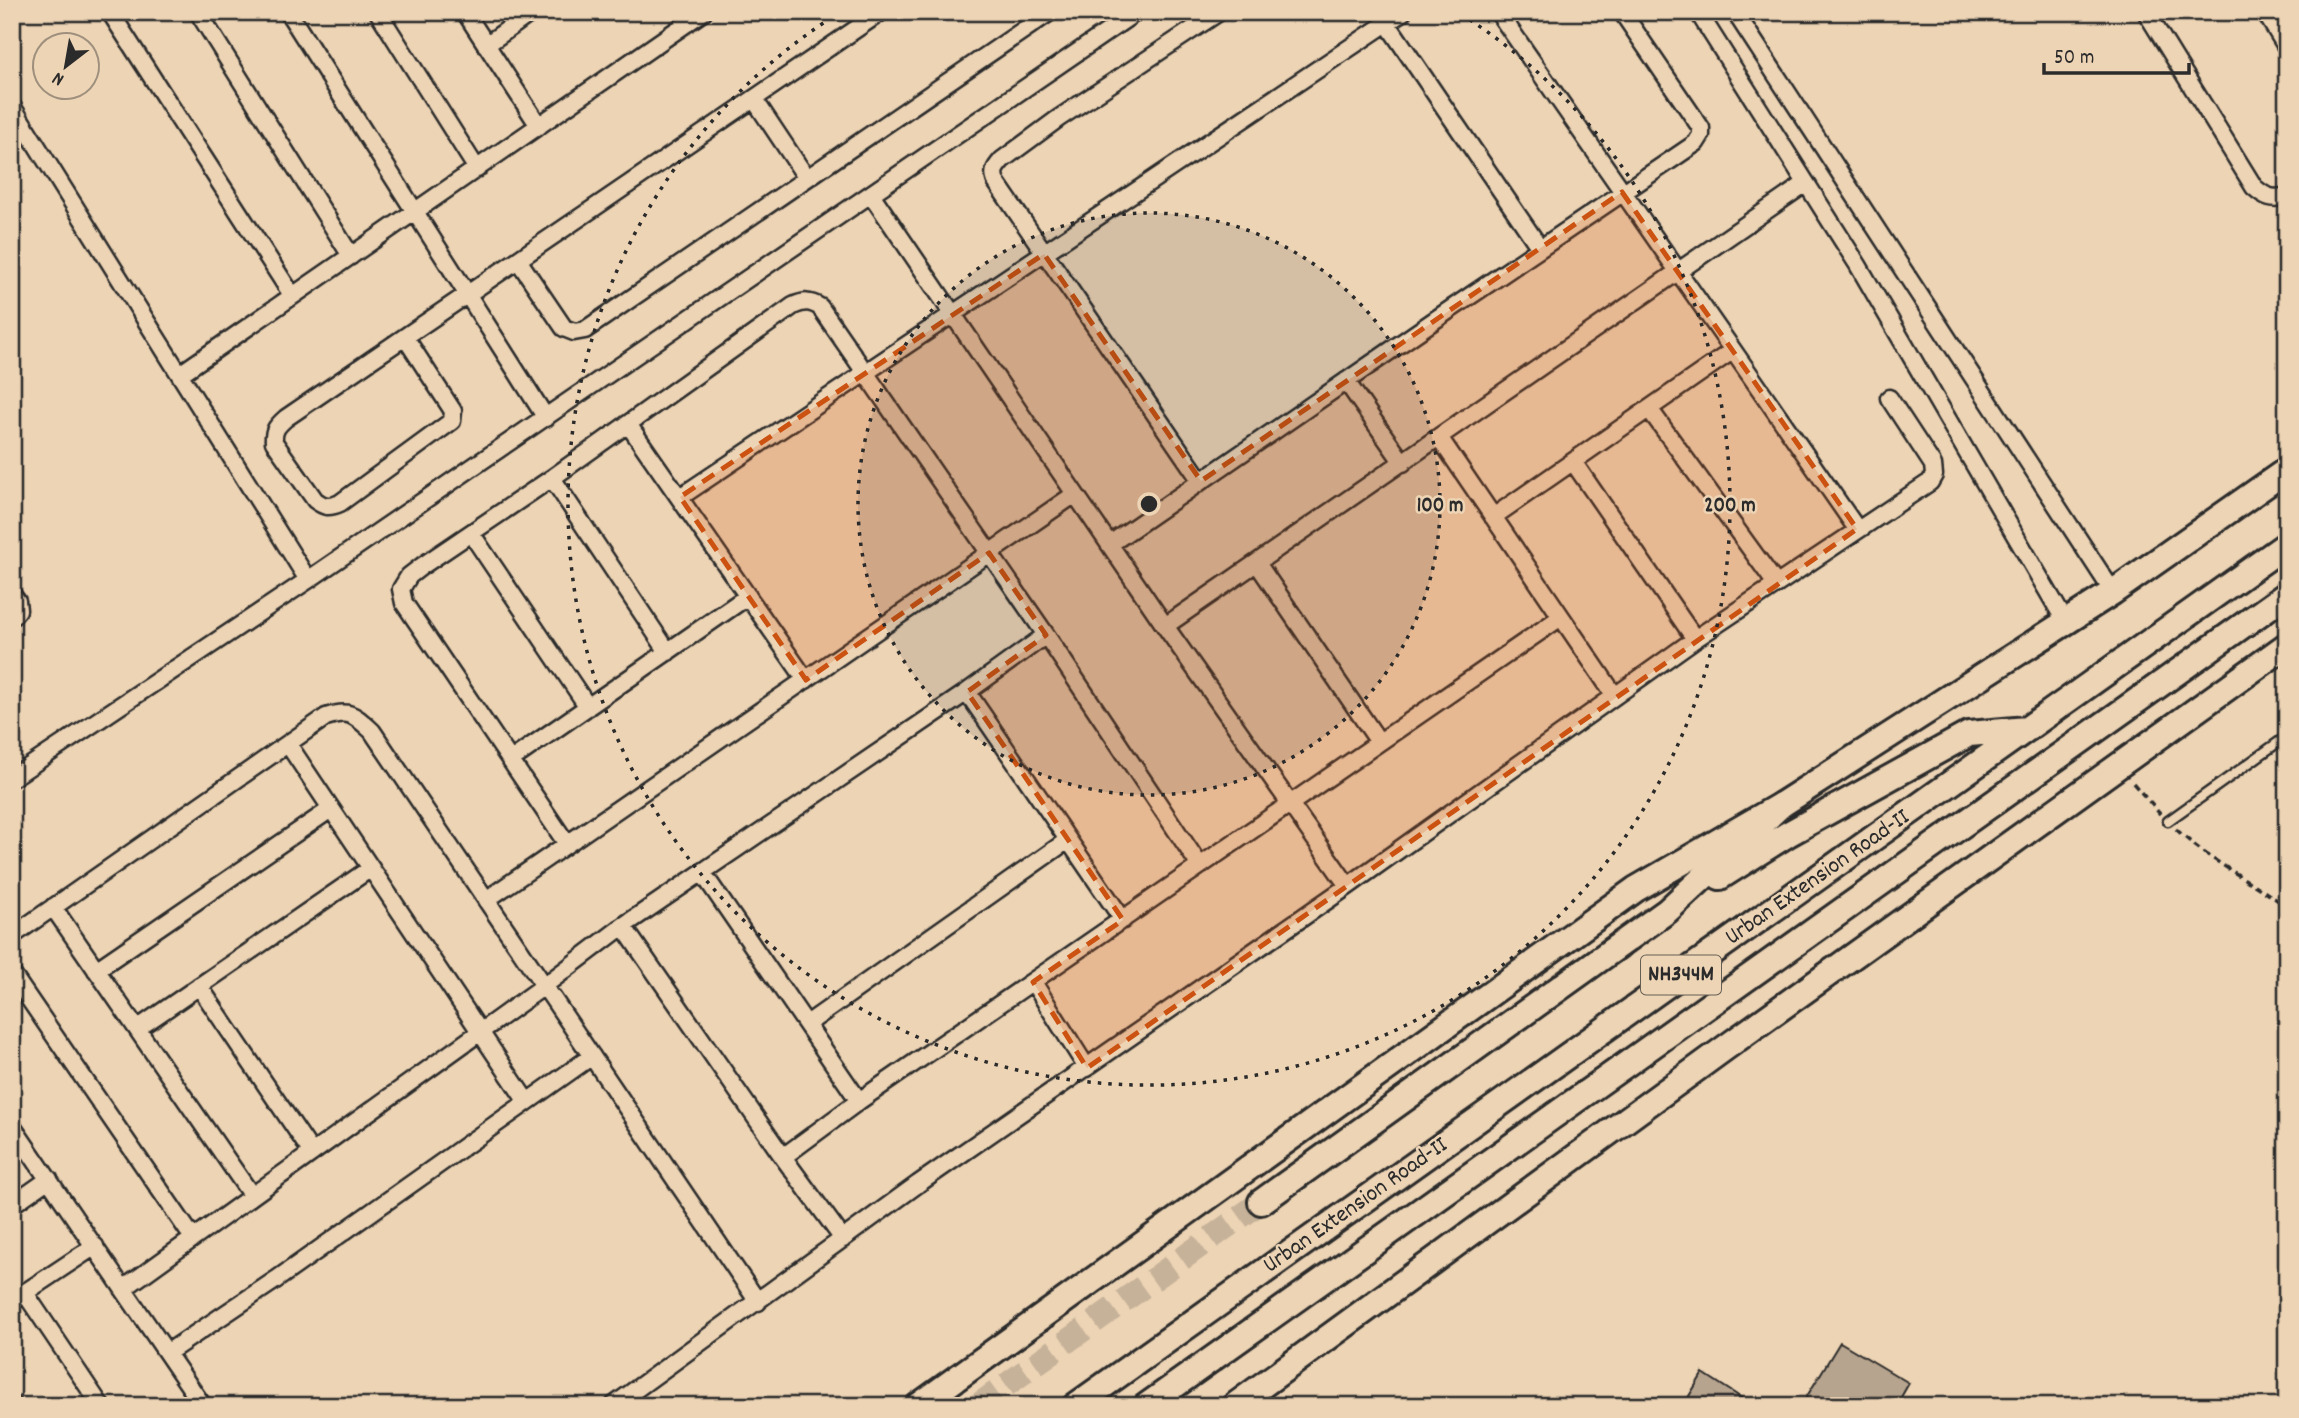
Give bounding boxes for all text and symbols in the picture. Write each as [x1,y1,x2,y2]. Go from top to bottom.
north arrow [32,32,102,102]
scale bar [2044,32,2189,76]
text: 50 m [2054,44,2094,74]
text: N [48,64,70,92]
centre of rings [1137,492,1161,516]
text: 100 m [1417,492,1463,522]
text: 200 m [1704,492,1756,522]
street label: Urban Extension Road-II [1719,801,1918,955]
road number: NH344M [1641,956,1721,994]
street label: Urban Extension Road-II [1257,1129,1456,1283]

